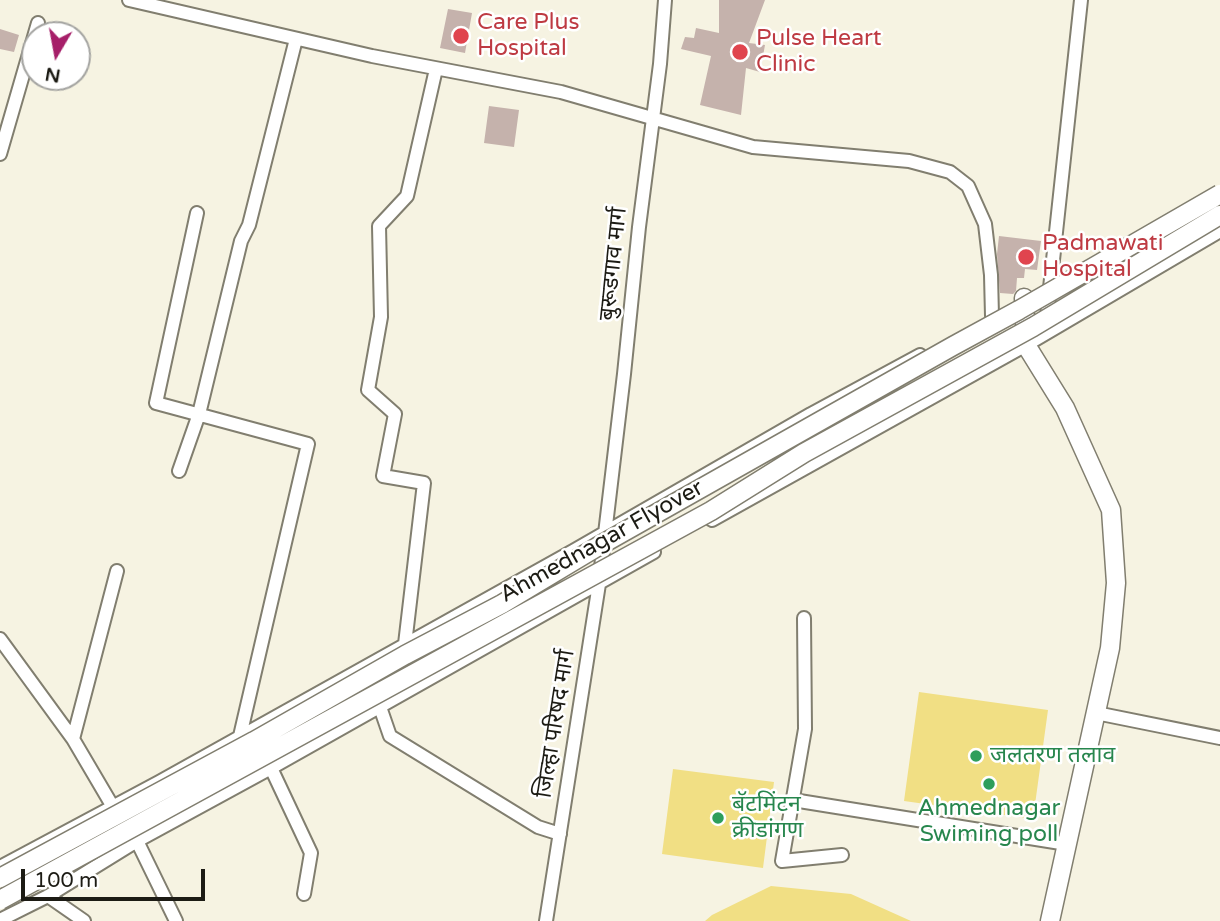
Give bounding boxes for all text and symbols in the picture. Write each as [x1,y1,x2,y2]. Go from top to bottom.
place label: Care Plus Hospital [477,9,579,63]
north arrow [21,21,91,91]
place label: Pulse Heart Clinic [756,25,882,79]
marker: Care Plus Hospital [451,26,471,46]
marker: Pulse Heart Clinic [730,42,750,62]
text: N [43,63,62,87]
street label: बुरूडगाव मार्ग [594,206,634,322]
place label: Padmawati Hospital [1042,230,1163,284]
marker: Padmawati Hospital [1016,247,1036,267]
street label: Ahmednagar Flyover [495,475,709,609]
street label: जिल्हा परिषद मार्ग [531,648,581,800]
place label: जलतरण तलाव [990,742,1115,770]
marker: जलतरण तलाव [968,748,984,764]
marker: Ahmednagar Swiming poll [981,776,997,792]
place label: बॅटमिंटन क्रीडांगण [732,791,803,845]
place label: Ahmednagar Swiming poll [918,795,1060,849]
marker: बॅटमिंटन क्रीडांगण [710,810,726,826]
scale bar [24,855,208,899]
text: 100 m [34,868,98,893]

